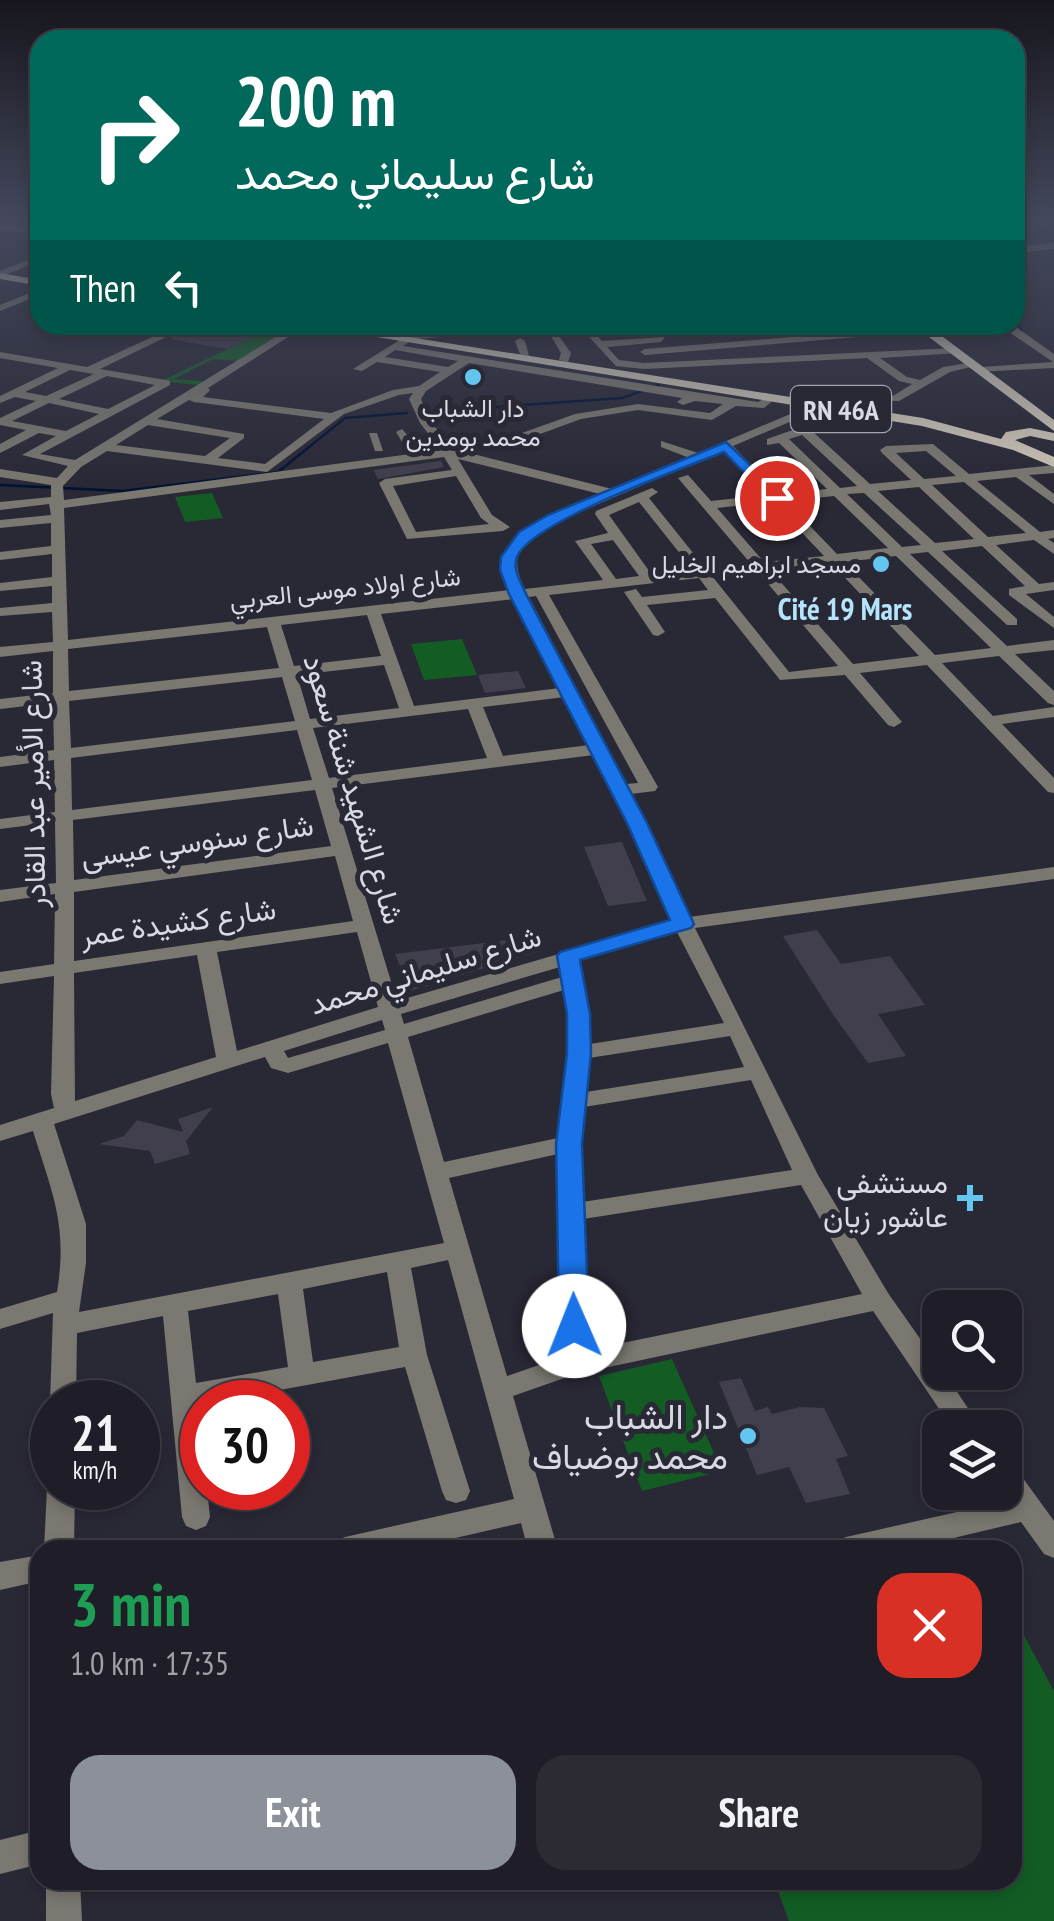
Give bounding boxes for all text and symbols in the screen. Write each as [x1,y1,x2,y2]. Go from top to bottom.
text: 200 m [235,55,396,145]
icon: right [70,70,200,200]
text: شارع سليماني محمد [235,143,595,201]
icon: left [156,260,211,315]
text: Then [70,263,136,312]
marker: دار الشباب محمد بومدين [462,366,484,388]
road number: RN 46A [791,386,891,432]
place label: دار الشباب محمد بومدين [405,392,541,453]
pin [735,456,820,541]
icon: arrive [750,471,805,526]
place label: مسجد ابراهيم الخليل [652,548,861,581]
marker: مسجد ابراهيم الخليل [870,553,892,575]
street label: شارع اولاد موسى العربي [228,560,463,621]
district label: Cité 19 Mars [778,589,912,628]
street label: شارع الشهيد شنة سعود [294,649,415,929]
street label: شارع الأمير عبد القادر [10,660,56,909]
street label: شارع سنوسي عيسى [78,804,317,882]
street label: شارع كشيدة عمر [77,888,279,956]
street label: شارع سليماني محمد [305,915,547,1028]
place label: مستشفى عاشور زيان [823,1162,948,1235]
marker: مستشفى عاشور زيان [957,1185,983,1211]
position arrow [522,1274,626,1378]
map controls [922,1290,1022,1510]
button: search [922,1290,1022,1390]
speed limit sign: 30 [180,1380,310,1510]
place label: دار الشباب محمد بوضياف [532,1393,728,1479]
text: 21 [71,1400,119,1465]
button: layers [922,1410,1022,1510]
marker: دار الشباب محمد بوضياف [737,1425,759,1447]
text: km/h [73,1454,117,1486]
text: 3 min [70,1565,191,1643]
button: close [877,1573,982,1678]
text: 1.0 km · 17:35 [70,1642,229,1684]
button: Exit [70,1755,516,1870]
button: Share [536,1755,982,1870]

